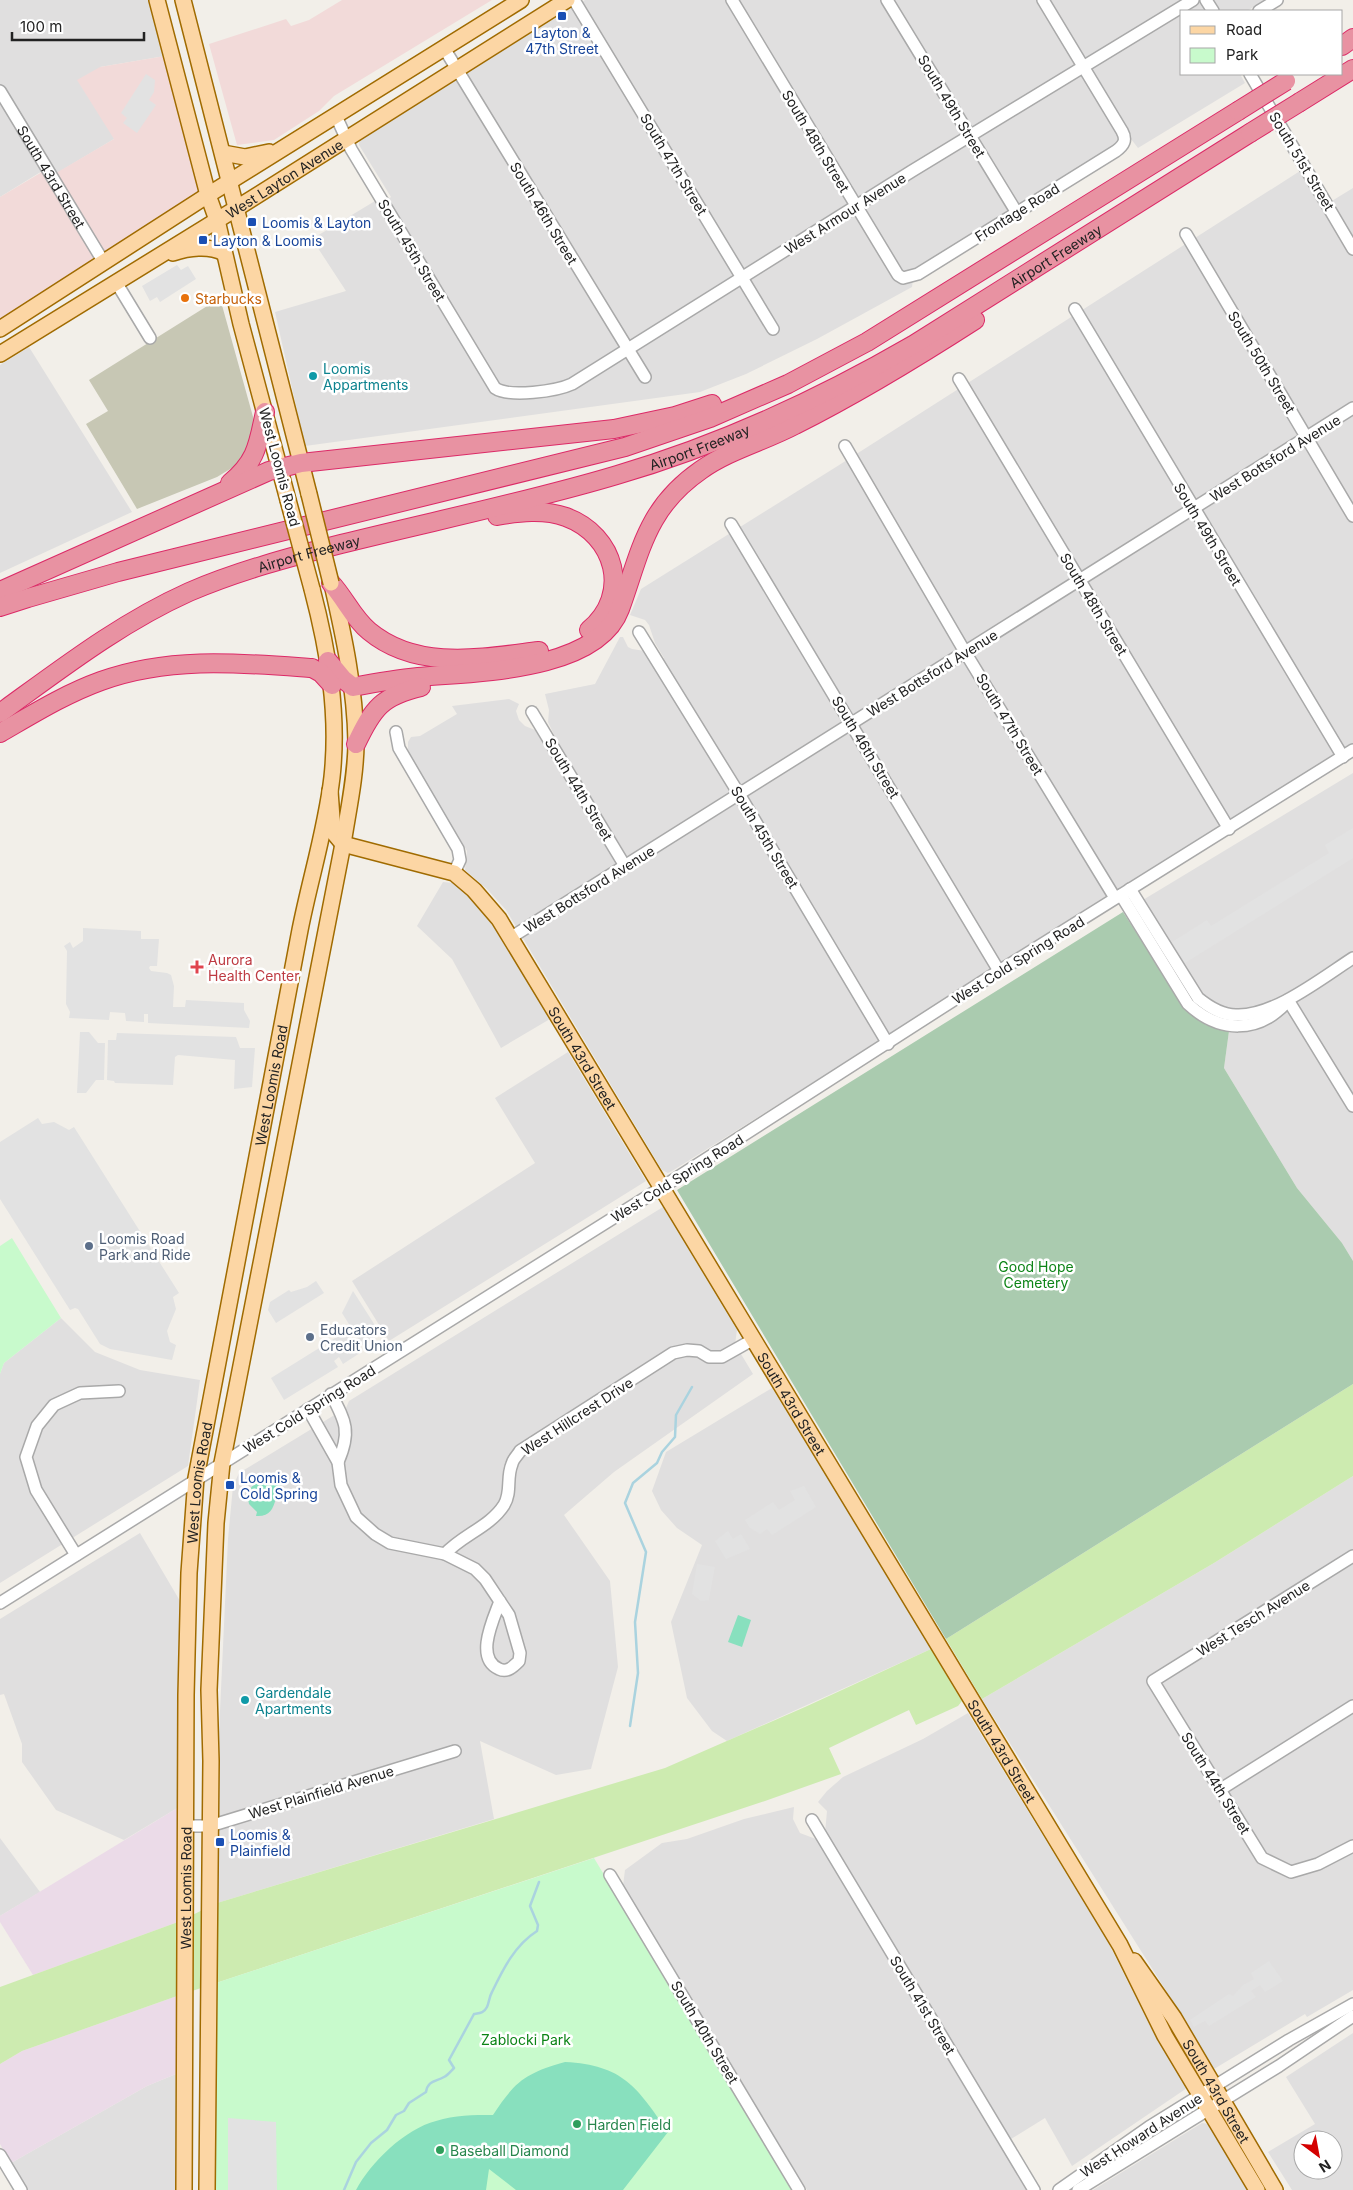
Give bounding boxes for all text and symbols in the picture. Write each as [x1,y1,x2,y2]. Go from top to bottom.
scale bar [12,10,145,42]
marker: Layton & 47th Street [556,10,568,22]
legend [1180,10,1343,75]
text: 100 m [20,17,62,36]
text: Road [1226,20,1262,39]
place label: Layton & 47th Street [525,24,599,57]
text: Park [1226,45,1259,64]
street label: South 49th Street [915,52,990,161]
street label: South 48th Street [779,87,853,196]
street label: South 51st Street [1266,109,1338,214]
street label: South 47th Street [637,110,711,218]
street label: South 43rd Street [14,122,90,231]
street label: West Layton Avenue [222,135,346,221]
street label: South 46th Street [507,159,581,268]
street label: West Armour Avenue [781,169,909,257]
street label: Frontage Road [972,179,1062,245]
street label: South 45th Street [375,196,449,305]
place label: Loomis & Layton [262,214,371,231]
marker: Loomis & Layton [246,216,258,228]
street label: Airport Freeway [1006,220,1105,291]
place label: Layton & Loomis [213,232,322,249]
marker: Layton & Loomis [197,234,209,246]
place label: Starbucks [195,290,262,307]
marker: Starbucks [179,292,191,304]
street label: South 50th Street [1225,308,1299,417]
place label: Loomis Appartments [323,360,408,393]
marker: Loomis Appartments [307,370,319,382]
street label: West Loomis Road [256,406,304,528]
street label: West Bottsford Avenue [1207,411,1343,505]
street label: Airport Freeway [647,420,752,473]
street label: South 49th Street [1171,480,1246,589]
street label: Airport Freeway [255,531,362,575]
street label: South 48th Street [1057,550,1131,659]
street label: West Bottsford Avenue [864,626,1000,720]
street label: South 47th Street [973,670,1047,778]
street label: South 46th Street [829,693,903,802]
street label: South 44th Street [542,735,617,844]
street label: South 45th Street [728,783,802,892]
street label: West Bottsford Avenue [521,842,657,936]
street label: West Cold Spring Road [949,912,1087,1008]
place label: Aurora Health Center [208,951,300,984]
marker: Aurora Health Center [190,960,204,974]
street label: South 43rd Street [545,1003,621,1113]
street label: West Loomis Road [251,1023,290,1147]
street label: West Cold Spring Road [608,1130,746,1226]
place label: Loomis Road Park and Ride [99,1230,191,1263]
marker: Loomis Road Park and Ride [83,1240,95,1252]
park label: Good Hope Cemetery [998,1258,1074,1291]
place label: Educators Credit Union [320,1321,403,1354]
marker: Educators Credit Union [304,1331,316,1343]
street label: South 43rd Street [754,1349,830,1458]
street label: West Cold Spring Road [240,1361,378,1457]
street label: West Hillcrest Drive [518,1374,636,1458]
street label: West Loomis Road [183,1420,215,1544]
place label: Loomis & Cold Spring [240,1469,318,1502]
marker: Loomis & Cold Spring [224,1479,236,1491]
street label: West Tesch Avenue [1193,1576,1313,1660]
place label: Gardendale Apartments [255,1684,332,1717]
marker: Gardendale Apartments [239,1694,251,1706]
street label: South 43rd Street [965,1696,1040,1805]
street label: South 44th Street [1178,1729,1254,1837]
street label: West Plainfield Avenue [246,1762,396,1822]
place label: Loomis & Plainfield [230,1826,291,1859]
street label: West Loomis Road [176,1827,194,1949]
marker: Loomis & Plainfield [214,1836,226,1848]
street label: South 41st Street [887,1952,959,2058]
street label: South 40th Street [668,1978,743,2087]
park label: Zablocki Park [481,2031,571,2048]
street label: South 43rd Street [1180,2036,1254,2146]
street label: West Howard Avenue [1077,2089,1205,2181]
place label: Harden Field [587,2116,671,2133]
marker: Harden Field [571,2118,583,2130]
north arrow [1293,2130,1343,2180]
place label: Baseball Diamond [450,2142,569,2159]
marker: Baseball Diamond [434,2144,446,2156]
text: N [1316,2156,1334,2176]

